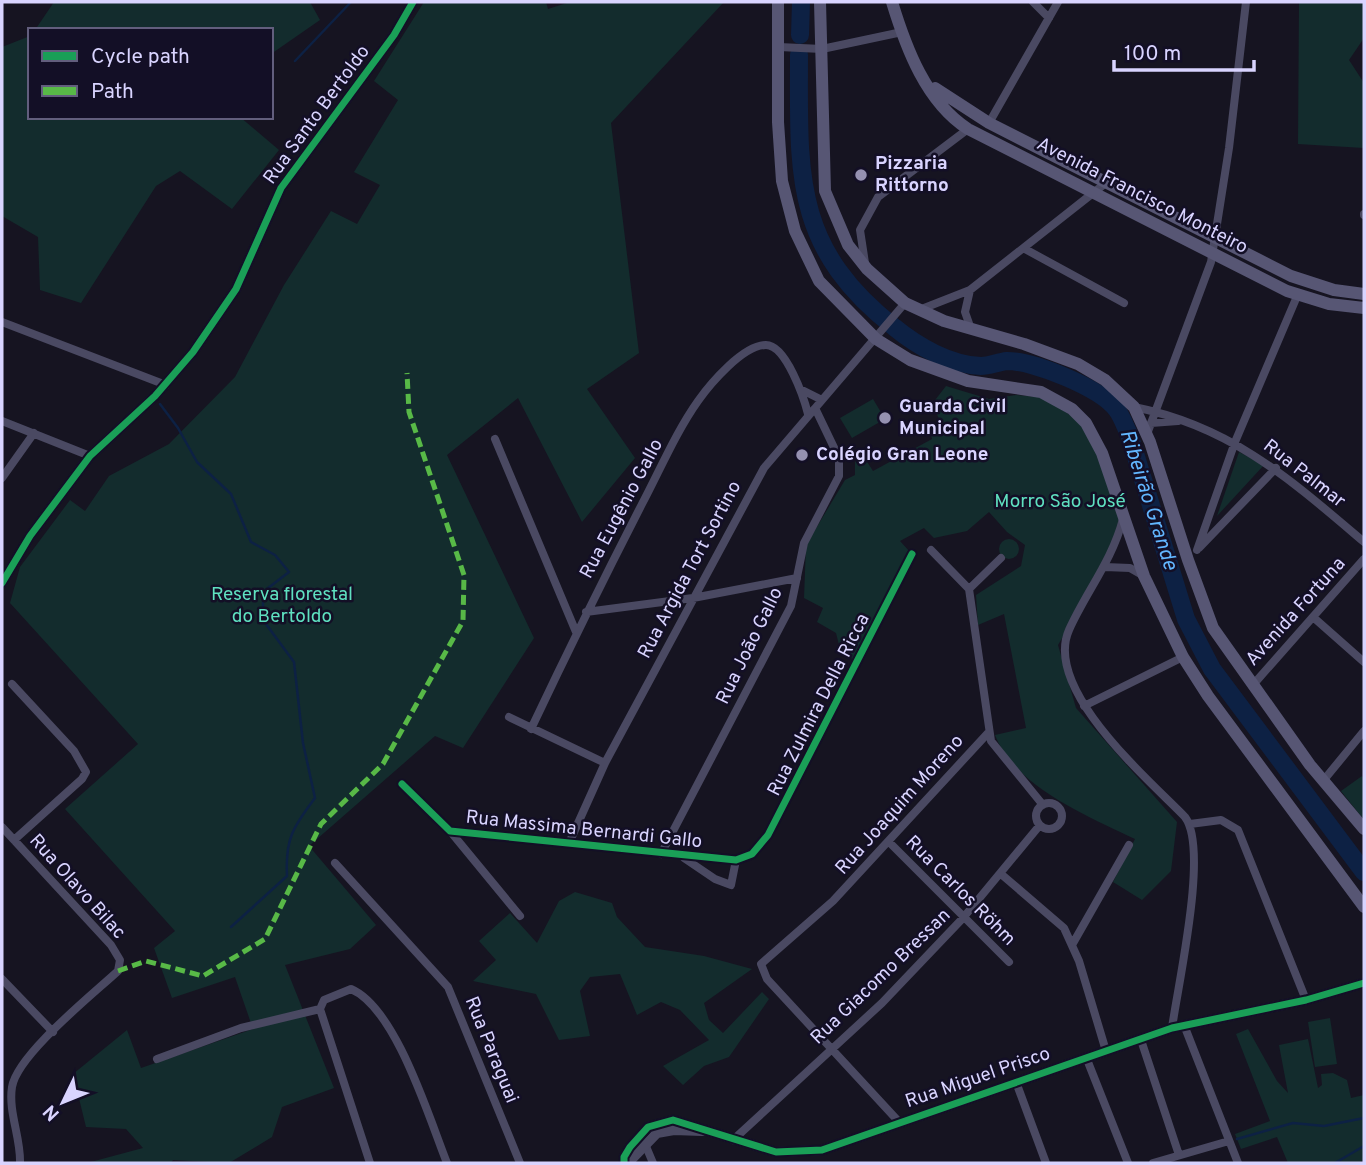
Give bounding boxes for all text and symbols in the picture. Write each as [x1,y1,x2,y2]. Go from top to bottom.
legend [28,28,273,119]
scale bar [1114,28,1254,72]
street label: Rua Santo Bertoldo [258,41,376,189]
text: 100 m [1124,41,1181,68]
text: Cycle path [91,44,190,71]
text: Path [91,79,134,106]
street label: Avenida Francisco Monteiro [1032,132,1252,260]
place label: Pizzaria Rittorno [875,152,949,198]
marker: Pizzaria Rittorno [853,167,869,183]
place label: Guarda Civil Municipal [899,395,1007,441]
marker: Guarda Civil Municipal [877,410,893,426]
water label: Ribeirão Grande [1113,426,1184,575]
street label: Rua Palmar [1258,434,1350,514]
street label: Rua Eugênio Gallo [575,435,669,583]
place label: Colégio Gran Leone [816,443,988,467]
marker: Colégio Gran Leone [794,447,810,463]
street label: Rua Argida Tort Sortino [633,477,747,663]
park label: Morro São José [994,490,1126,514]
street label: Avenida Fortuna [1241,553,1351,671]
park label: Reserva florestal do Bertoldo [211,583,353,629]
street label: Rua João Gallo [711,584,789,708]
street label: Rua Zulmira Della Ricca [763,610,875,800]
street label: Rua Joaquim Moreno [831,730,969,880]
street label: Rua Massima Bernardi Gallo [465,806,703,854]
street label: Rua Olavo Bilac [24,829,130,945]
street label: Rua Carlos Röhm [900,831,1020,951]
street label: Rua Giacomo Bressan [806,904,956,1050]
street label: Rua Paraguai [459,993,523,1107]
street label: Rua Miguel Prisco [902,1042,1054,1114]
north arrow [28,1067,98,1137]
text: N [39,1099,65,1125]

